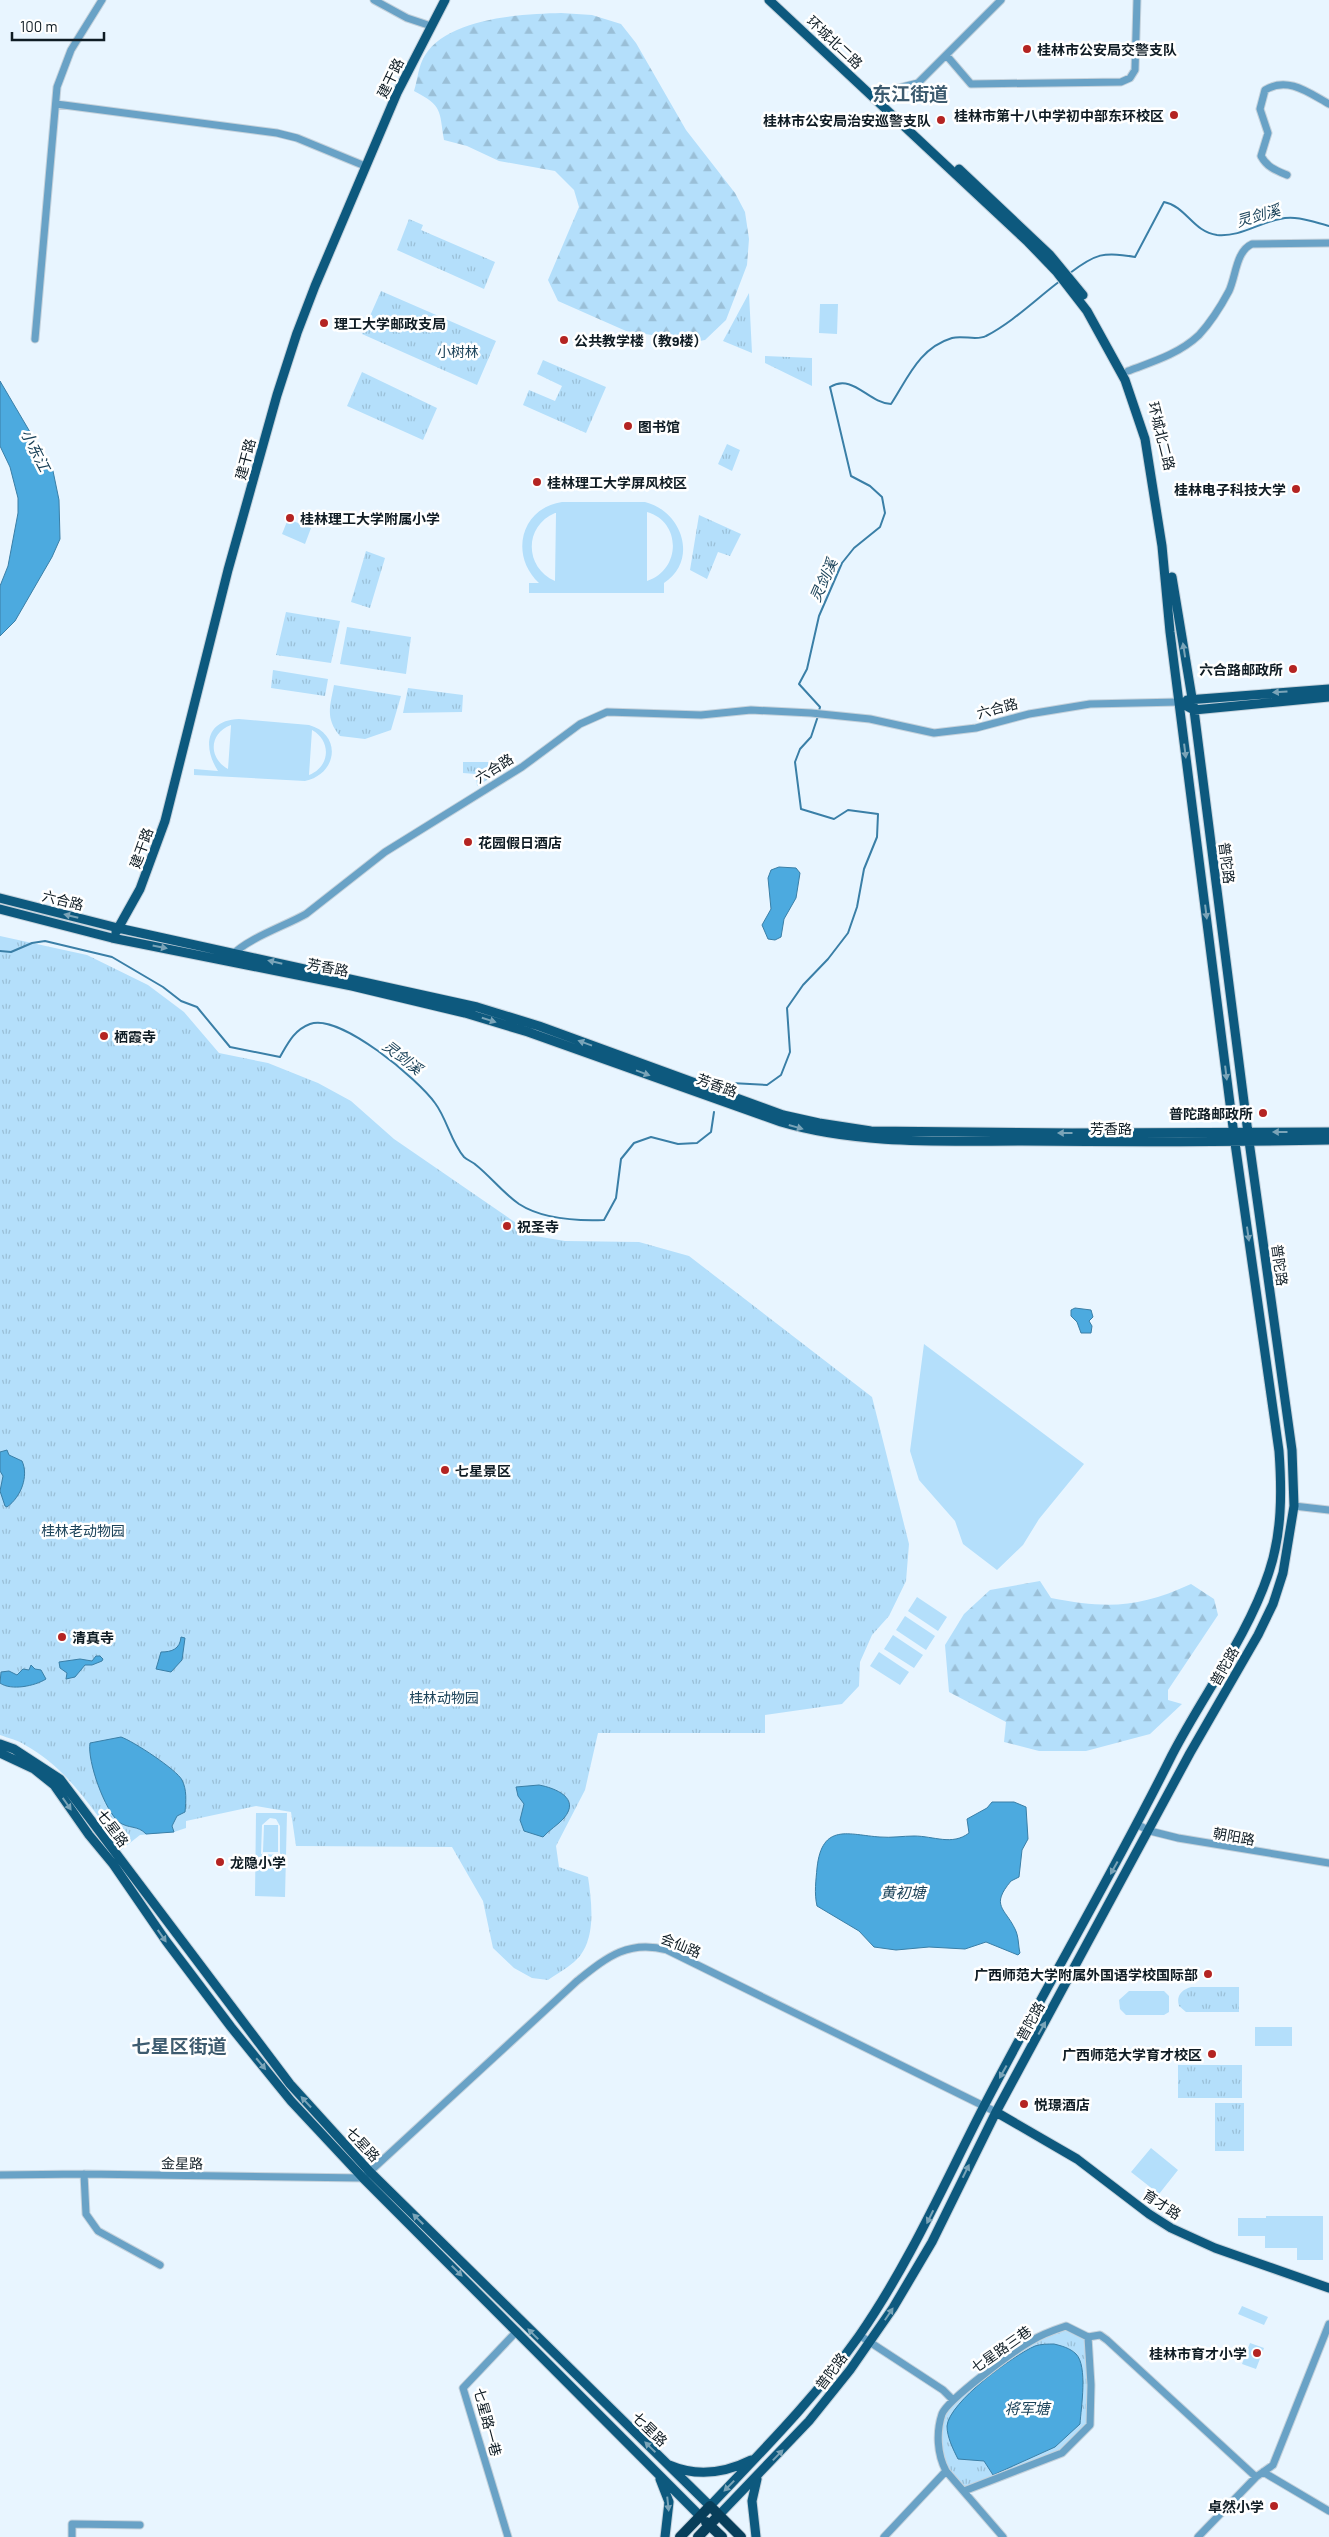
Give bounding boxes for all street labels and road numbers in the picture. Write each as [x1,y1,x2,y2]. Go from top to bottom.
street label: 环城北二路 [804,12,866,72]
street label: 建干路 [373,55,407,101]
street label: 环城北二路 [1145,400,1179,472]
street label: 建干路 [231,437,259,481]
street label: 六合路 [975,694,1019,722]
street label: 六合路 [472,750,516,786]
street label: 建干路 [126,825,156,871]
street label: 普陀路 [1216,841,1238,885]
street label: 六合路 [41,887,85,913]
street label: 芳香路 [306,955,350,979]
street label: 芳香路 [694,1070,740,1100]
street label: 芳香路 [1090,1120,1132,1137]
street label: 普陀路 [1269,1243,1291,1287]
street label: 普陀路 [1206,1644,1242,1688]
street label: 七星路 [94,1806,132,1850]
street label: 朝阳路 [1212,1824,1256,1848]
street label: 会仙路 [658,1929,704,1961]
street label: 普陀路 [1012,1999,1048,2043]
street label: 七星路 [342,2123,384,2165]
street label: 金星路 [161,2154,203,2172]
street label: 育才路 [1140,2185,1184,2223]
street label: 七星路三巷 [967,2322,1035,2376]
street label: 普陀路 [812,2349,850,2393]
street label: 七星路一巷 [471,2386,505,2458]
street label: 七星路 [629,2408,671,2450]

